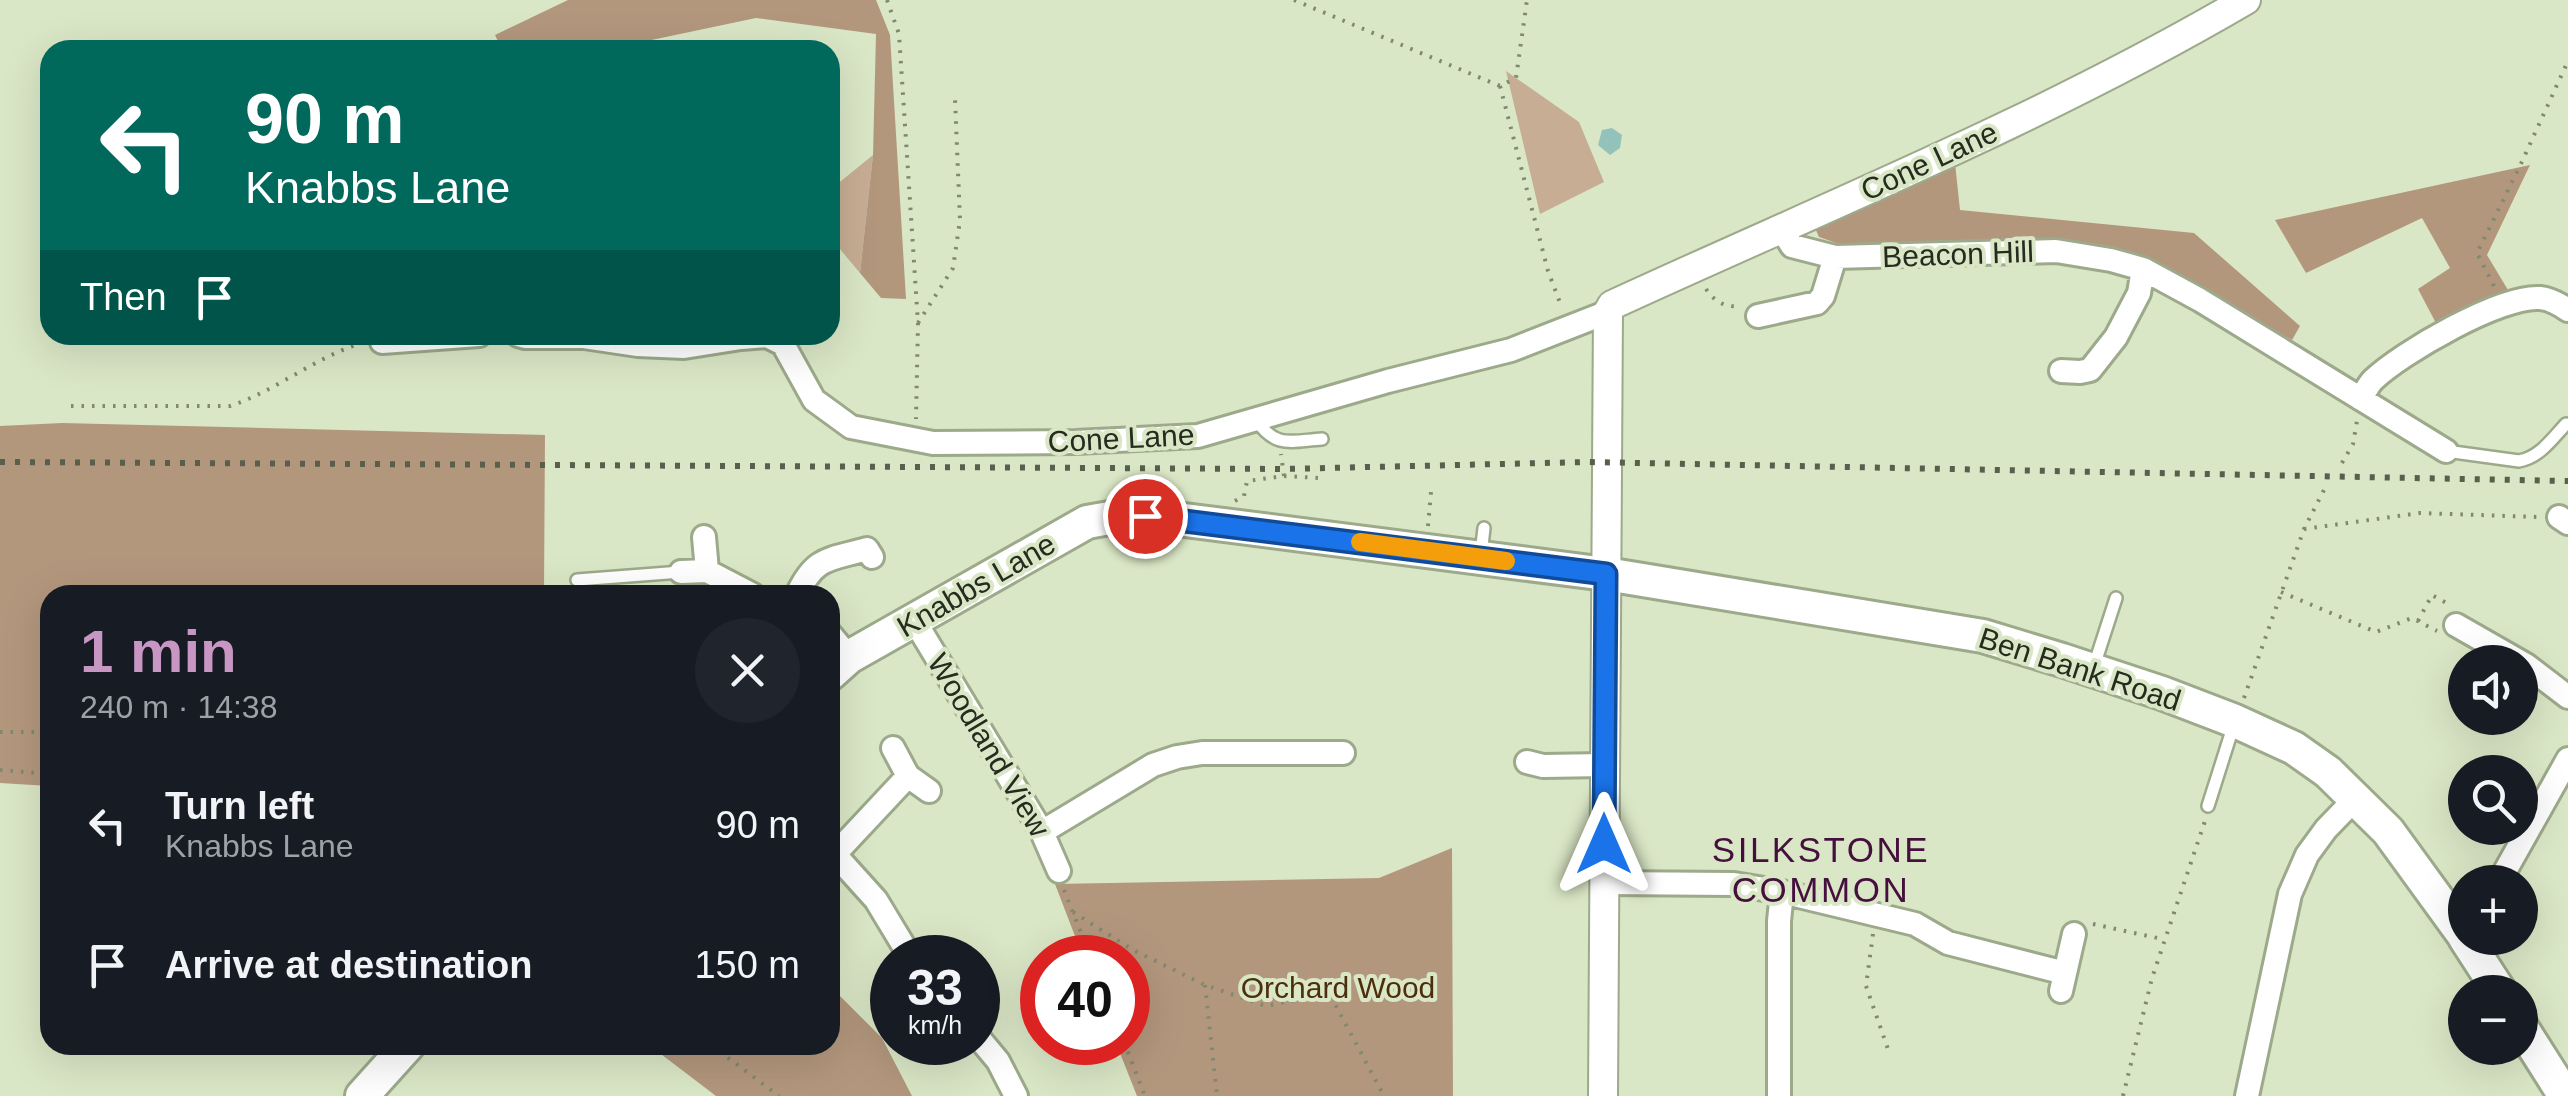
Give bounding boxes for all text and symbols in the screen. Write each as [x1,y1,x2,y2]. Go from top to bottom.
icon: left [80,80,210,210]
text: 90 m [245,80,405,158]
street label: Cone Lane [1856,115,2002,207]
text: Knabbs Lane [245,162,510,213]
street label: Beacon Hill [1882,235,2034,273]
icon: arrive [187,270,242,325]
text: Then [80,276,167,318]
street label: Cone Lane [1047,418,1195,458]
pin [1103,474,1188,559]
icon: arrive [1118,489,1173,544]
street label: Knabbs Lane [891,527,1061,643]
text: 1 min [80,618,237,685]
button: close [695,618,800,723]
street label: Ben Bank Road [1975,621,2185,717]
map controls [2448,645,2538,1065]
button: sound [2448,645,2538,735]
street label: Woodland View [921,648,1057,843]
text: 240 m · 14:38 [80,689,277,725]
button: search [2448,755,2538,845]
text: Turn left [165,785,314,827]
position arrow [1552,792,1656,896]
icon: left [80,798,135,853]
text: 90 m [716,804,800,846]
text: Knabbs Lane [165,828,354,864]
district label: SILKSTONE COMMON [1712,830,1930,909]
button: + [2448,865,2538,955]
speed limit sign: 40 [1020,935,1150,1065]
icon: arrive [80,938,135,993]
text: Arrive at destination [165,944,532,986]
text: 150 m [694,944,800,986]
text: 33 [907,960,963,1016]
park label: Orchard Wood [1241,971,1435,1004]
button: − [2448,975,2538,1065]
text: km/h [908,1011,962,1039]

